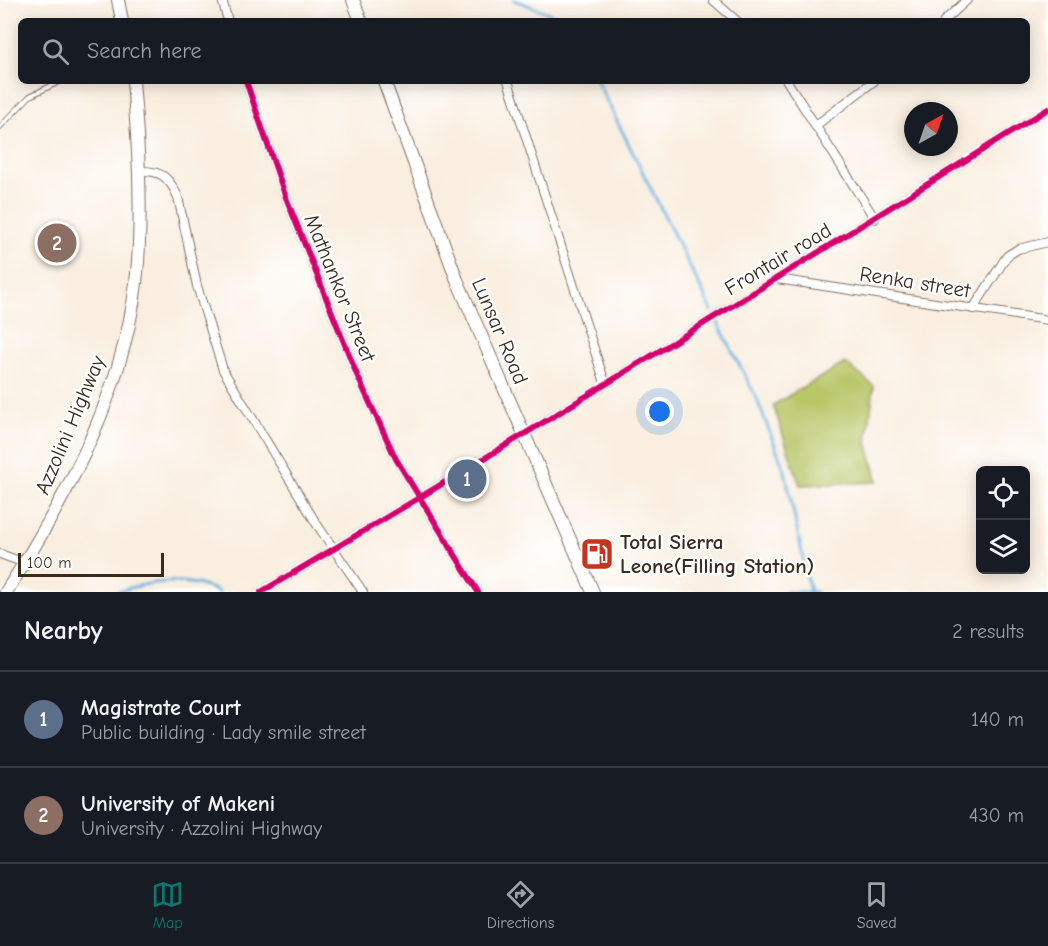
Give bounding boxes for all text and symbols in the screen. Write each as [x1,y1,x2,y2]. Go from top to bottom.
search box [18,18,1030,84]
icon: search [39,35,72,68]
text: Search here [87,38,202,64]
north arrow [904,102,958,156]
street label: Mathankor Street [299,211,381,366]
street label: Frontair road [720,218,836,300]
pin: 2 [38,220,76,266]
street label: Renka street [858,261,973,303]
street label: Lunsar Road [467,274,533,388]
street label: Azzolini Highway [30,351,110,498]
your location [645,397,674,426]
pin: 1 [448,456,486,502]
map controls [976,466,1030,574]
button: locate [976,466,1030,520]
button: layers [976,520,1030,574]
place label: Total Sierra Leone(Filling Station) [620,530,814,578]
fuel station icon: Total Sierra Leone(Filling Station) [579,536,615,572]
scale bar [18,550,164,578]
text: 100 m [27,554,71,572]
text: Nearby [24,616,103,646]
text: 2 results [952,620,1024,643]
text: Magistrate Court [81,695,241,721]
text: 1 [40,708,47,731]
text: 140 m [971,708,1024,731]
text: Public building · Lady smile street [81,721,366,744]
text: University of Makeni [81,791,275,817]
text: 2 [39,804,48,827]
text: 430 m [969,804,1024,827]
text: University · Azzolini Highway [81,817,322,840]
tab: Map [151,878,184,932]
tab: Directions [487,878,554,932]
tab: Saved [857,878,897,932]

